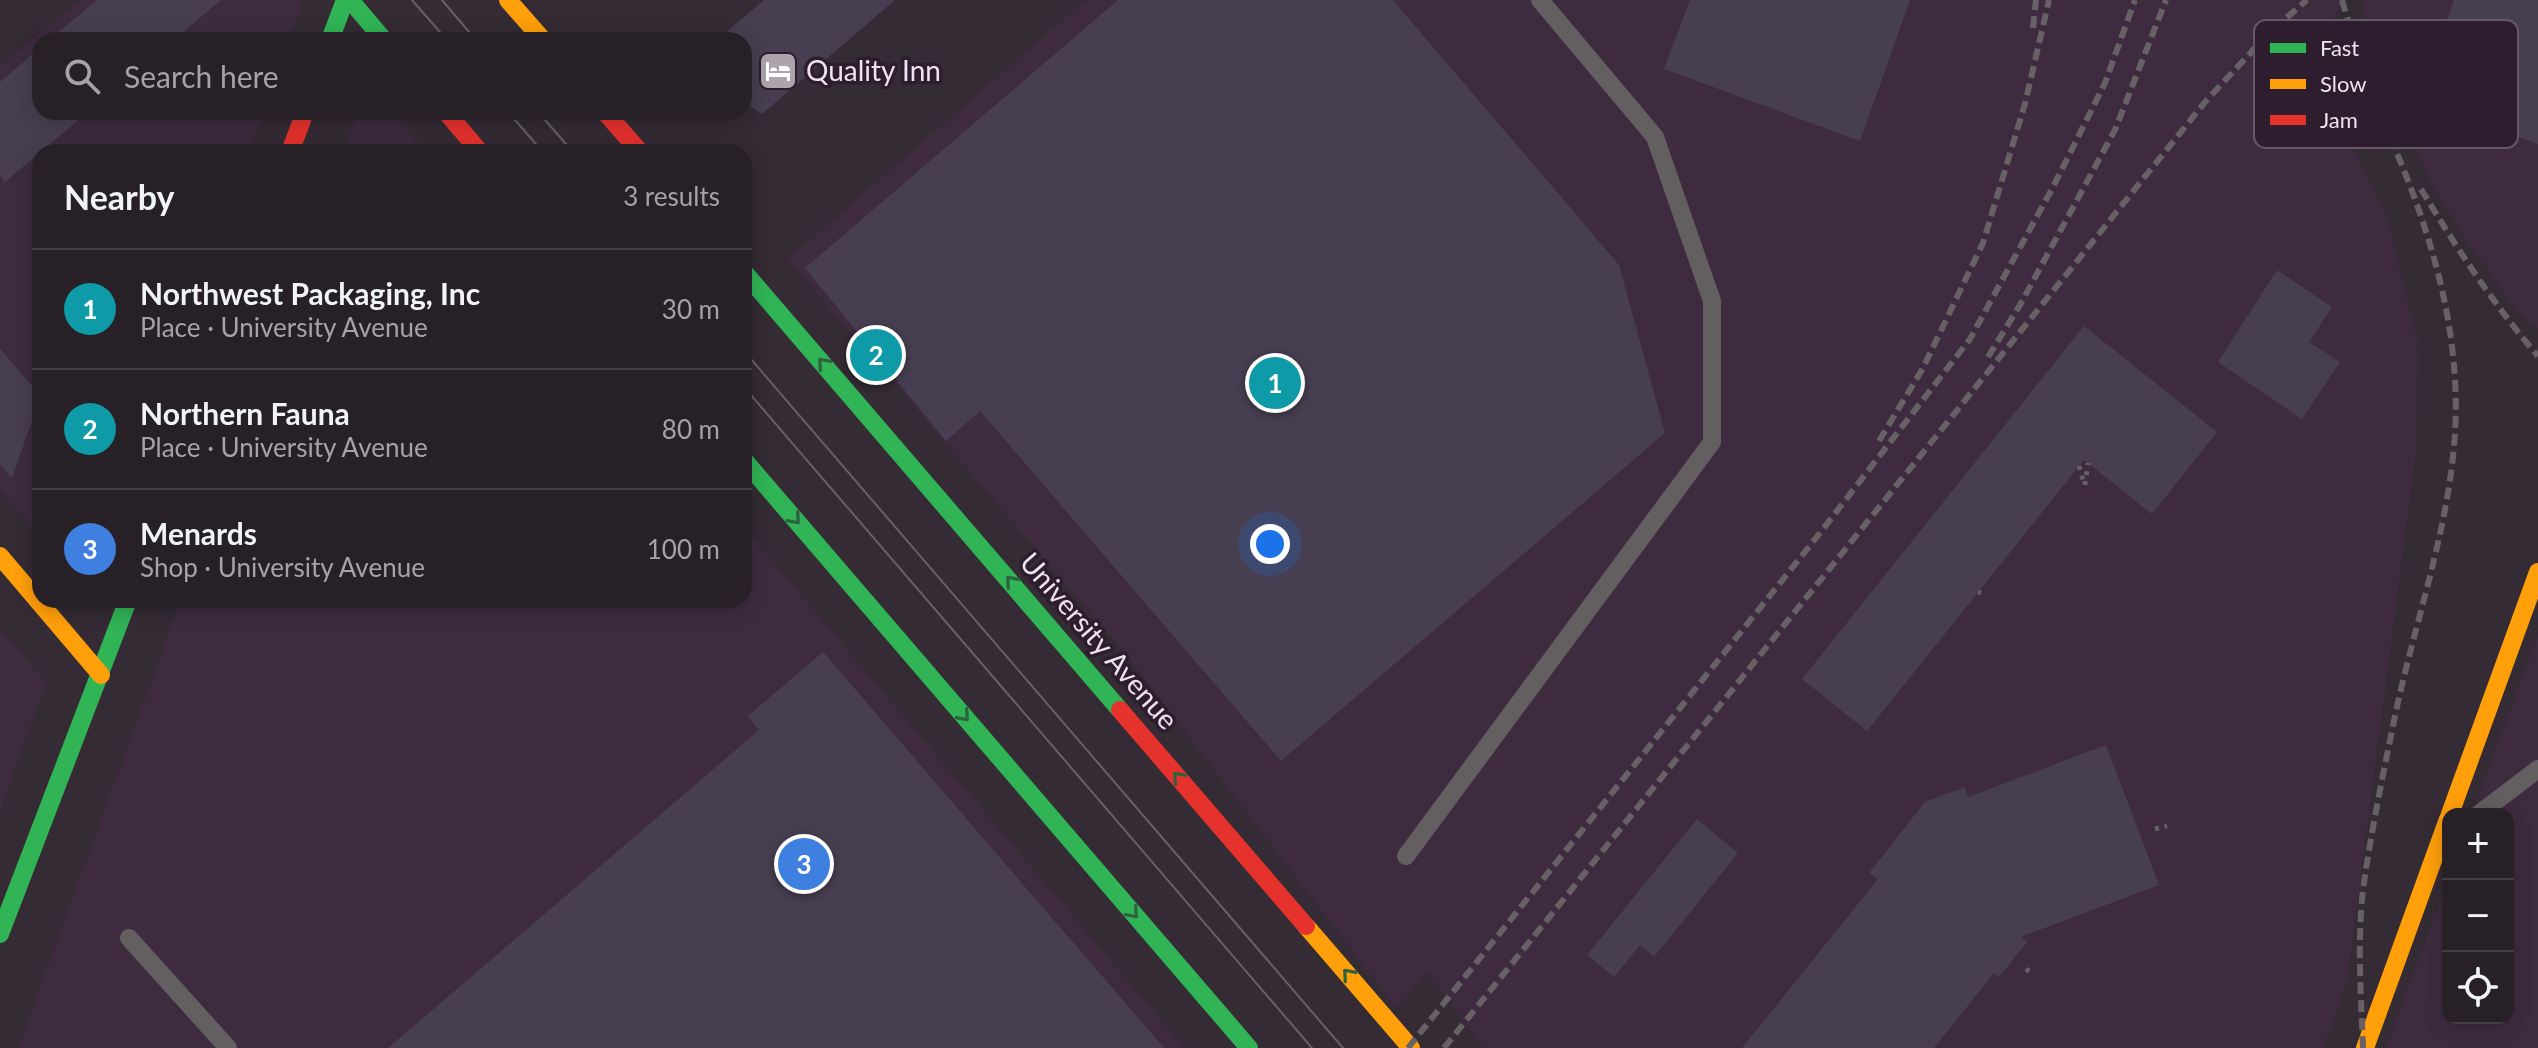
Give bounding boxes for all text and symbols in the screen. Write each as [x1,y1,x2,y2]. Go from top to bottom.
legend [2254,20,2518,148]
search box [32,32,752,120]
text: Fast [2320,34,2359,61]
hotel icon: Quality Inn [757,50,799,92]
place label: Quality Inn [806,53,941,87]
icon: search [60,54,104,98]
text: Search here [124,58,279,94]
text: Slow [2320,70,2367,97]
text: Jam [2320,106,2358,133]
text: Nearby [64,176,175,217]
text: 3 results [623,180,720,212]
text: Northwest Packaging, Inc [140,275,480,311]
text: 1 [82,293,98,325]
text: 30 m [662,293,720,325]
text: Place · University Avenue [140,311,428,343]
pin: 2 [850,325,902,385]
pin: 1 [1249,353,1301,413]
one-way arrow [818,358,832,373]
text: Northern Fauna [140,395,350,431]
text: 2 [82,413,98,445]
text: 80 m [662,413,720,445]
text: Place · University Avenue [140,431,428,463]
one-way arrow [785,509,800,524]
text: Menards [140,515,257,551]
your location [1250,524,1290,564]
text: 3 [82,533,98,565]
text: 100 m [647,533,720,565]
street label: University Avenue [1014,545,1186,736]
text: Shop · University Avenue [140,551,425,583]
one-way arrow [1006,576,1021,591]
one-way arrow [954,707,969,721]
one-way arrow [1174,771,1188,786]
map controls [2442,808,2514,1024]
button: + [2442,808,2514,880]
pin: 3 [778,834,830,894]
button: − [2442,880,2514,952]
one-way arrow [1123,904,1138,919]
button: locate [2442,952,2514,1024]
one-way arrow [1343,969,1358,983]

